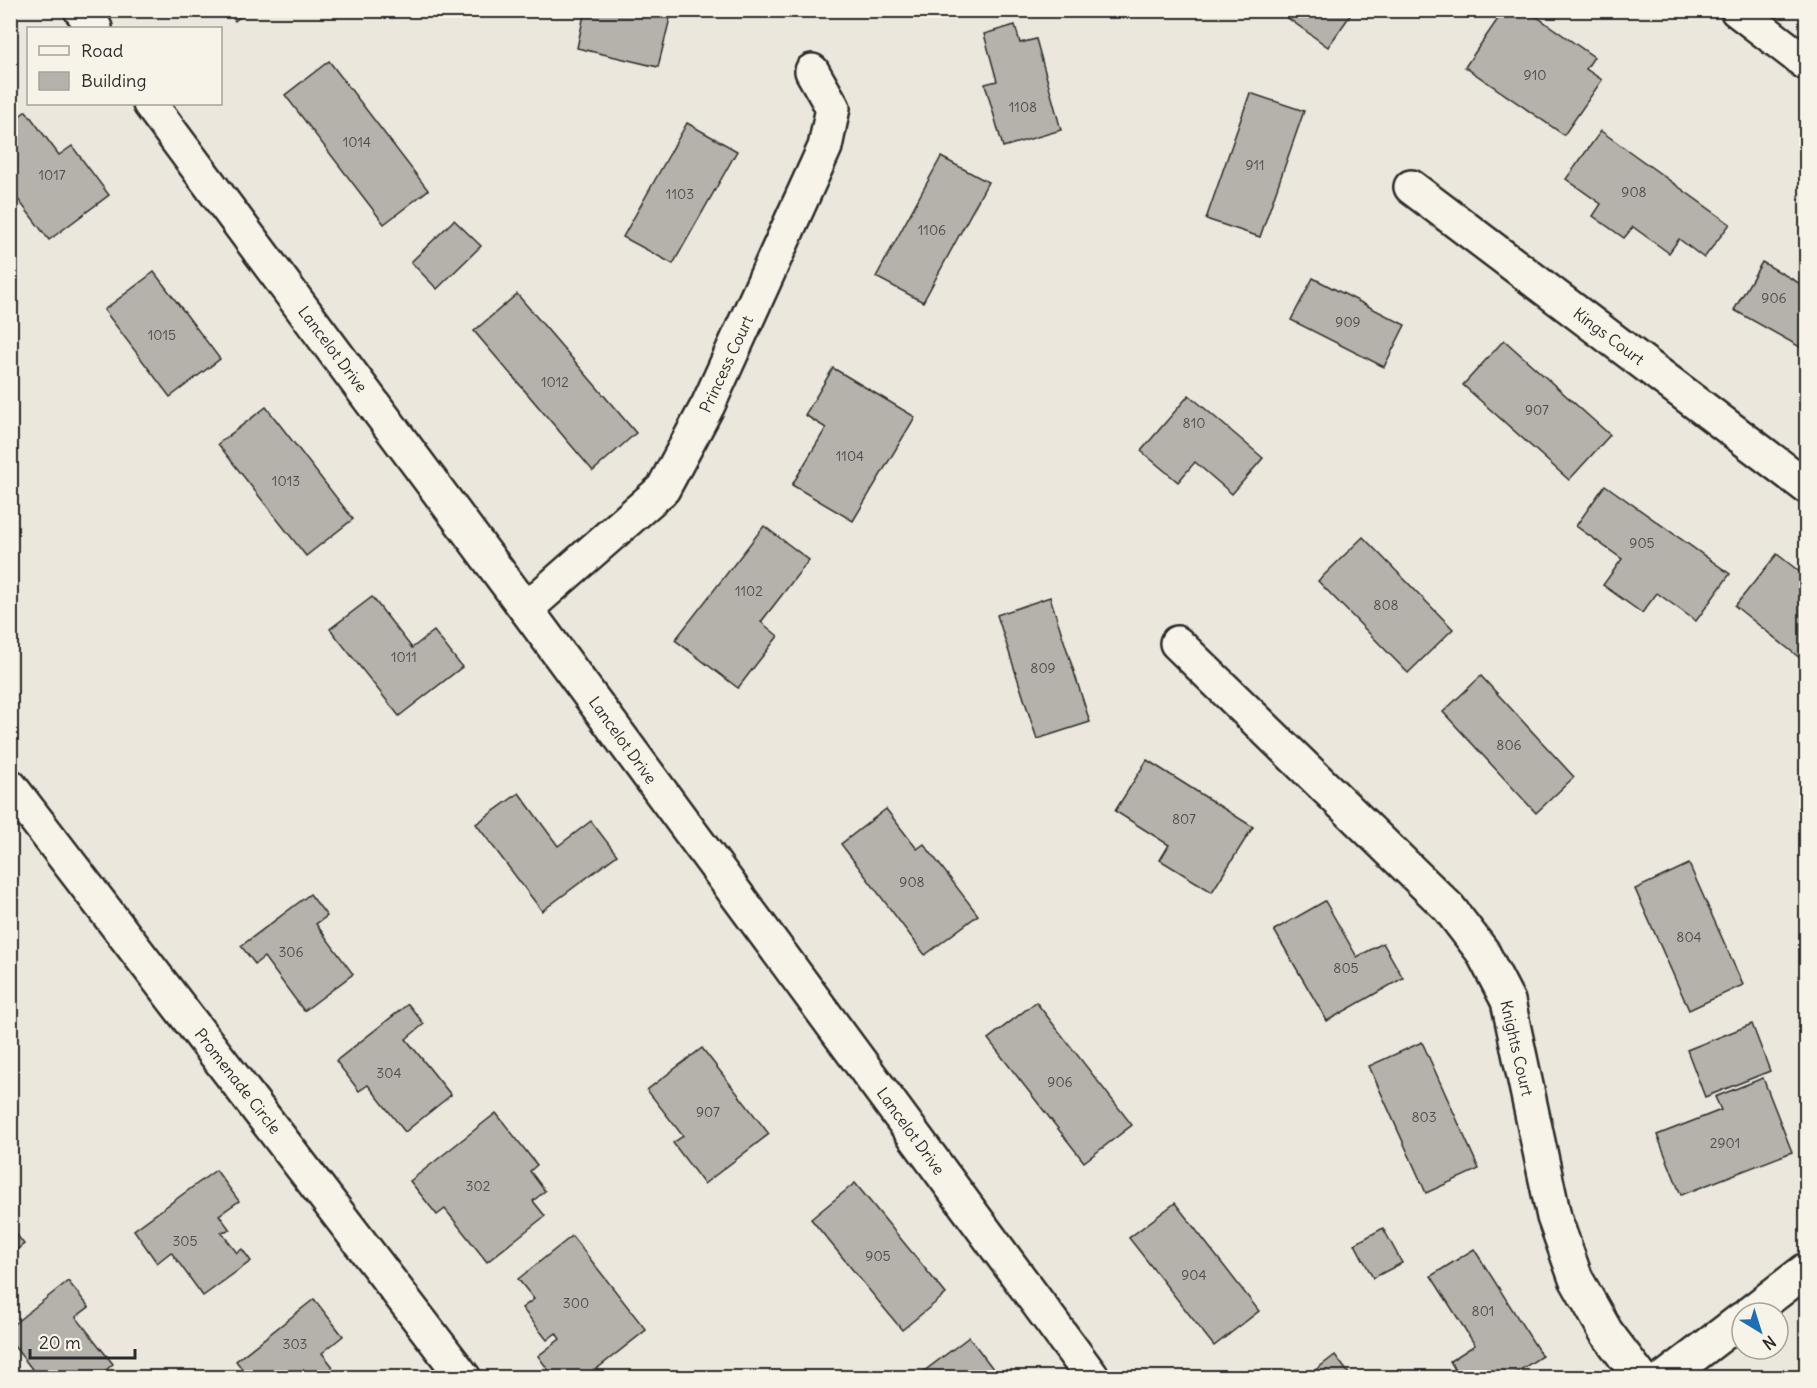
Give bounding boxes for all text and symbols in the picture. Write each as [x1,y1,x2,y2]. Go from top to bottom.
legend [27,27,222,105]
text: Road [81,39,124,62]
house number: 910 [1524,66,1546,84]
text: Building [81,69,146,92]
house number: 1108 [1009,98,1037,116]
house number: 1014 [343,133,371,151]
house number: 911 [1245,156,1265,174]
house number: 1017 [38,166,66,184]
house number: 908 [1621,183,1647,201]
house number: 1103 [666,185,694,203]
house number: 1106 [918,221,946,239]
house number: 906 [1761,289,1787,307]
street label: Lancelot Drive [294,302,372,396]
street label: Kings Court [1570,303,1649,369]
street label: Princess Court [695,312,757,416]
house number: 909 [1335,313,1361,331]
house number: 1015 [148,326,176,344]
house number: 1012 [541,373,569,391]
house number: 907 [1525,401,1549,419]
house number: 810 [1183,414,1205,432]
house number: 1104 [836,447,864,465]
house number: 1013 [272,472,300,490]
house number: 905 [1629,534,1655,552]
house number: 1102 [735,582,763,600]
house number: 808 [1373,596,1399,614]
house number: 1011 [391,648,417,666]
house number: 809 [1030,659,1056,677]
street label: Lancelot Drive [585,692,661,788]
house number: 806 [1496,736,1522,754]
house number: 807 [1172,810,1196,828]
house number: 908 [899,873,925,891]
house number: 804 [1676,928,1702,946]
house number: 306 [278,943,304,961]
house number: 805 [1333,959,1359,977]
street label: Knights Court [1496,998,1538,1099]
street label: Promenade Circle [191,1024,285,1138]
house number: 304 [376,1064,402,1082]
house number: 906 [1047,1073,1073,1091]
street label: Lancelot Drive [873,1083,949,1179]
house number: 907 [696,1103,720,1121]
house number: 803 [1411,1108,1437,1126]
house number: 2901 [1710,1134,1740,1152]
house number: 302 [466,1177,491,1195]
house number: 305 [172,1232,198,1250]
house number: 905 [865,1247,891,1265]
house number: 904 [1181,1266,1207,1284]
house number: 300 [563,1294,589,1312]
north arrow [1730,1301,1790,1361]
house number: 801 [1472,1302,1494,1320]
scale bar [30,1322,135,1360]
text: 20 m [39,1331,81,1354]
text: N [1759,1332,1780,1354]
house number: 303 [282,1335,308,1353]

